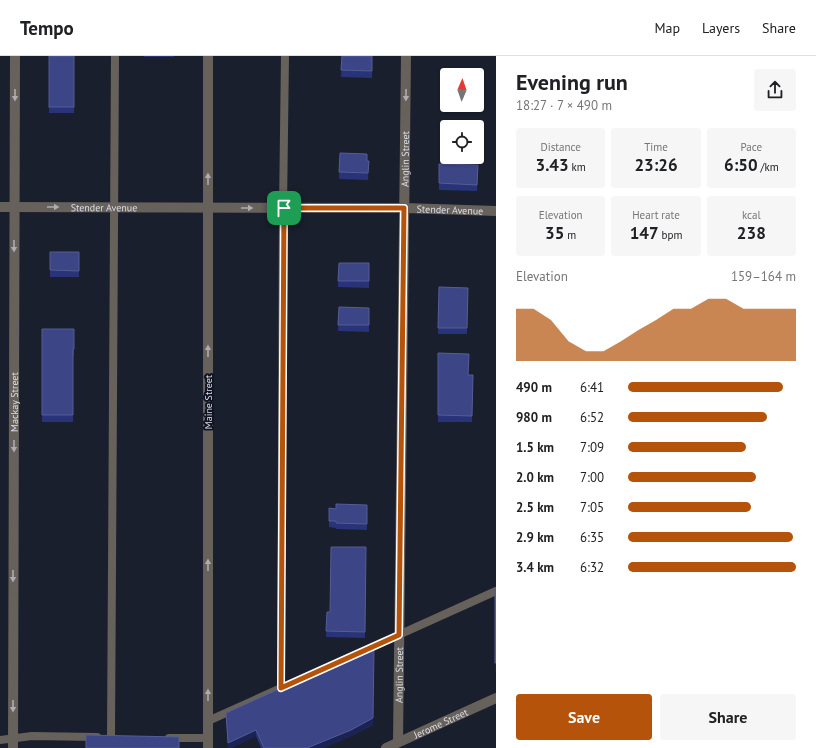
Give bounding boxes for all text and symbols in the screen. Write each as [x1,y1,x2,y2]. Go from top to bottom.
text: Tempo [20,16,74,40]
text: Map [654,19,680,37]
text: Layers [702,19,740,37]
text: Share [762,19,796,37]
north arrow [440,68,484,112]
map controls [440,68,484,164]
text: Evening run [516,68,628,96]
button: share [754,69,796,111]
one-way arrow [12,89,18,102]
one-way arrow [402,89,409,101]
text: 18:27 · 7 × 490 m [516,97,612,114]
button: locate [440,120,484,164]
street label: Anglin Street [398,130,412,187]
text: Distance [541,140,581,154]
text: Time [644,140,668,154]
text: Pace [741,140,762,154]
text: 3.43 [536,154,569,176]
text: 23:26 [634,154,678,176]
text: 6:50 [724,154,758,176]
text: km [569,160,586,174]
text: /km [758,160,779,174]
one-way arrow [205,172,211,185]
pin [267,191,301,225]
icon: arrive [273,197,295,219]
street label: Stender Avenue [71,201,137,214]
street label: Stender Avenue [416,202,484,218]
one-way arrow [47,204,60,210]
one-way arrow [241,205,254,211]
text: Elevation [539,208,583,222]
text: Heart rate [632,208,680,222]
text: kcal [742,208,761,222]
text: 35 [545,222,564,244]
text: 147 [630,222,659,244]
text: 238 [737,222,766,244]
text: m [564,228,576,242]
text: bpm [659,228,682,242]
one-way arrow [11,240,17,253]
text: Elevation [516,268,568,285]
text: 159–164 m [731,268,796,285]
one-way arrow [205,344,211,357]
street label: Mackay Street [8,372,21,432]
street label: Maine Street [202,374,215,429]
text: 490 m [516,379,552,396]
text: 6:41 [580,379,604,396]
text: 980 m [516,409,552,426]
text: 6:52 [580,409,604,426]
text: 1.5 km [516,439,554,456]
text: 7:09 [580,439,604,456]
one-way arrow [11,440,17,453]
text: 2.0 km [516,469,554,486]
text: 7:00 [580,469,604,486]
text: 2.5 km [516,499,554,516]
text: 7:05 [580,499,604,516]
text: 2.9 km [516,529,554,546]
text: 6:35 [580,529,604,546]
one-way arrow [205,558,211,571]
text: 3.4 km [516,559,554,576]
text: 6:32 [580,559,604,576]
one-way arrow [10,570,16,583]
street label: Anglin Street [392,646,406,703]
one-way arrow [205,688,211,701]
button: Save [516,694,652,740]
button: Share [660,694,796,740]
one-way arrow [10,700,16,713]
street label: Jerome Street [411,705,471,742]

